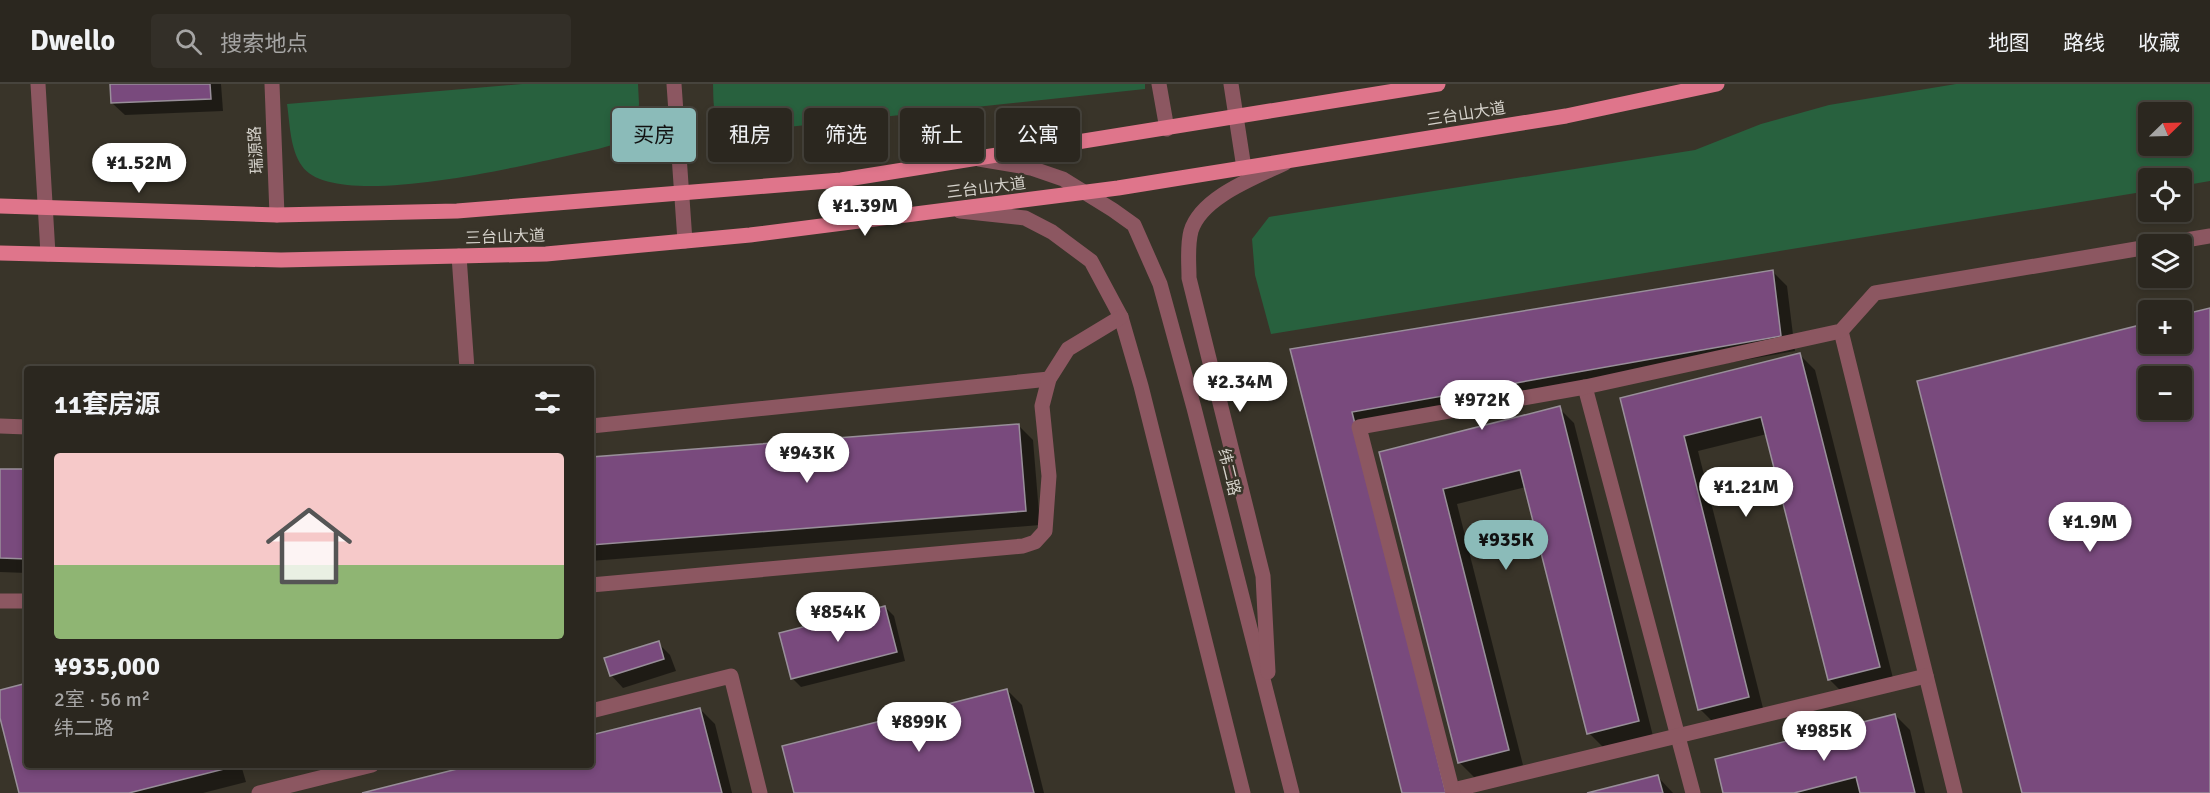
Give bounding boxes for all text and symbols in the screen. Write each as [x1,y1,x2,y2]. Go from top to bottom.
search box [151,14,571,68]
text: Dwello [30,24,115,58]
icon: search [172,25,205,58]
text: 搜索地点 [220,30,308,57]
text: 地图 [1988,30,2030,56]
text: 路线 [2063,30,2105,56]
text: 收藏 [2138,30,2180,56]
street label: 三台山大道 [1425,98,1507,130]
north arrow [2138,102,2192,156]
map controls [2138,102,2192,420]
chip: 买房 [612,108,696,162]
chip: 租房 [708,108,792,162]
chip: 筛选 [804,108,888,162]
chip: 新上 [900,108,984,162]
chip: 公寓 [996,108,1080,162]
street label: 瑞源路 [245,126,267,174]
pin: ¥1.52M [90,143,188,194]
text: ¥1.52M [106,150,172,175]
button: locate [2138,168,2192,222]
street label: 三台山大道 [945,173,1027,203]
pin: ¥1.39M [816,186,914,237]
text: ¥1.39M [832,193,898,218]
street label: 三台山大道 [465,226,545,248]
button: layers [2138,234,2192,288]
button: + [2138,300,2192,354]
pin: ¥2.34M [1191,362,1289,413]
button: − [2138,366,2192,420]
text: ¥2.34M [1207,369,1273,394]
pin: ¥972K [1440,380,1524,431]
icon: filters [531,386,564,419]
text: ¥972K [1454,387,1510,412]
text: 11套房源 [54,389,160,421]
pin: ¥943K [765,433,849,484]
text: ¥943K [779,440,835,465]
street label: 纬二路 [1213,446,1245,498]
pin: ¥1.21M [1697,467,1795,518]
text: ¥1.21M [1713,474,1779,499]
icon: home [255,492,363,600]
pin: ¥1.9M [2048,502,2132,553]
text: ¥1.9M [2063,509,2117,534]
pin: ¥935K [1464,520,1548,571]
text: ¥935K [1478,527,1534,552]
pin: ¥854K [796,592,880,643]
text: ¥854K [810,599,866,624]
text: ¥935,000 [54,651,160,683]
text: 2室 · 56 m² [54,687,150,712]
pin: ¥899K [877,702,961,753]
text: ¥899K [891,709,947,734]
pin: ¥985K [1782,711,1866,762]
text: 纬二路 [54,716,114,741]
text: ¥985K [1796,718,1852,743]

